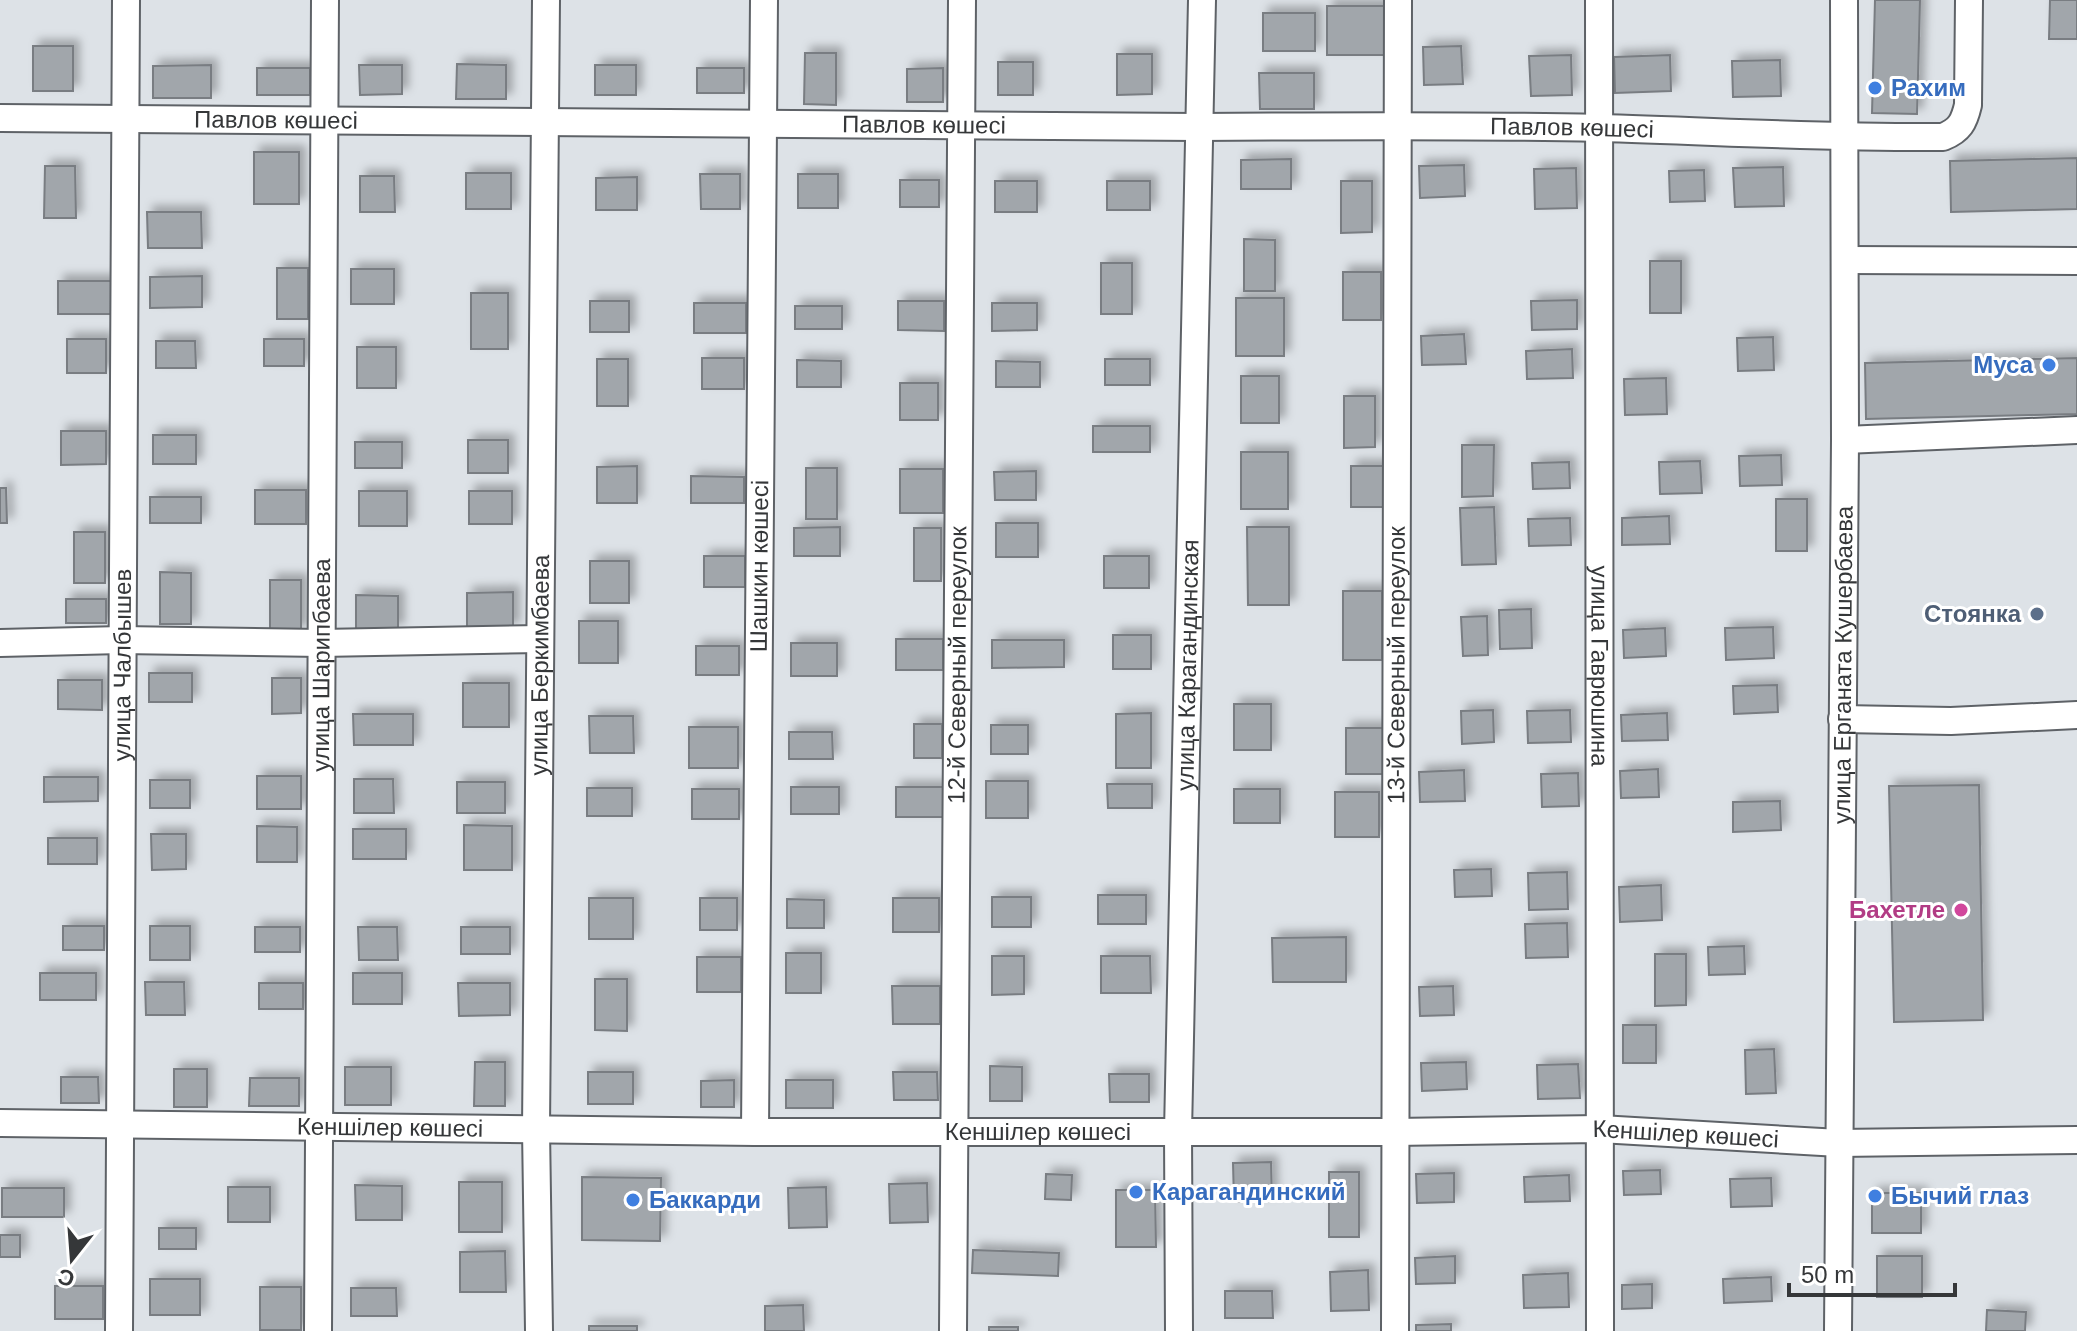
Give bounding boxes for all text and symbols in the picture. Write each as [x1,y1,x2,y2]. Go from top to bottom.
place label: Рахим [1891,74,1966,101]
marker: Рахим [1866,79,1884,97]
street label: Павлов көшесі [194,105,358,134]
street label: Павлов көшесі [842,110,1006,139]
street label: Павлов көшесі [1490,112,1654,143]
place label: Муса [1973,351,2034,378]
marker: Муса [2040,356,2058,374]
street label: Шашкин көшесі [745,480,773,652]
street label: улица Ерганата Кушербаева [1828,505,1857,824]
street label: 12-й Северный переулок [943,526,971,804]
street label: 13-й Северный переулок [1382,526,1410,804]
street label: улица Карагандинская [1171,539,1204,791]
street label: улица Беркимбаева [525,554,554,776]
street label: улица Шарипбаева [307,558,335,772]
street label: улица Гаврюшина [1586,565,1614,767]
street label: улица Чалбышев [108,569,136,761]
place label: Стоянка [1924,600,2022,627]
marker: Стоянка [2028,605,2046,623]
place label: Бахетле [1849,896,1945,923]
marker: Бахетле [1952,901,1970,919]
street label: Кеншілер көшесі [297,1113,483,1142]
street label: Кеншілер көшесі [1592,1115,1780,1152]
street label: Кеншілер көшесі [945,1118,1131,1145]
place label: Карагандинский [1152,1178,1346,1205]
place label: Бычий глаз [1891,1182,2029,1209]
marker: Карагандинский [1127,1183,1145,1201]
place label: Баккарди [649,1186,761,1213]
marker: Бычий глаз [1866,1187,1884,1205]
marker: Баккарди [624,1191,642,1209]
north arrow [32,1219,112,1299]
scale bar [1789,1247,1955,1297]
text: 50 m [1801,1261,1854,1288]
text: С [55,1263,78,1292]

